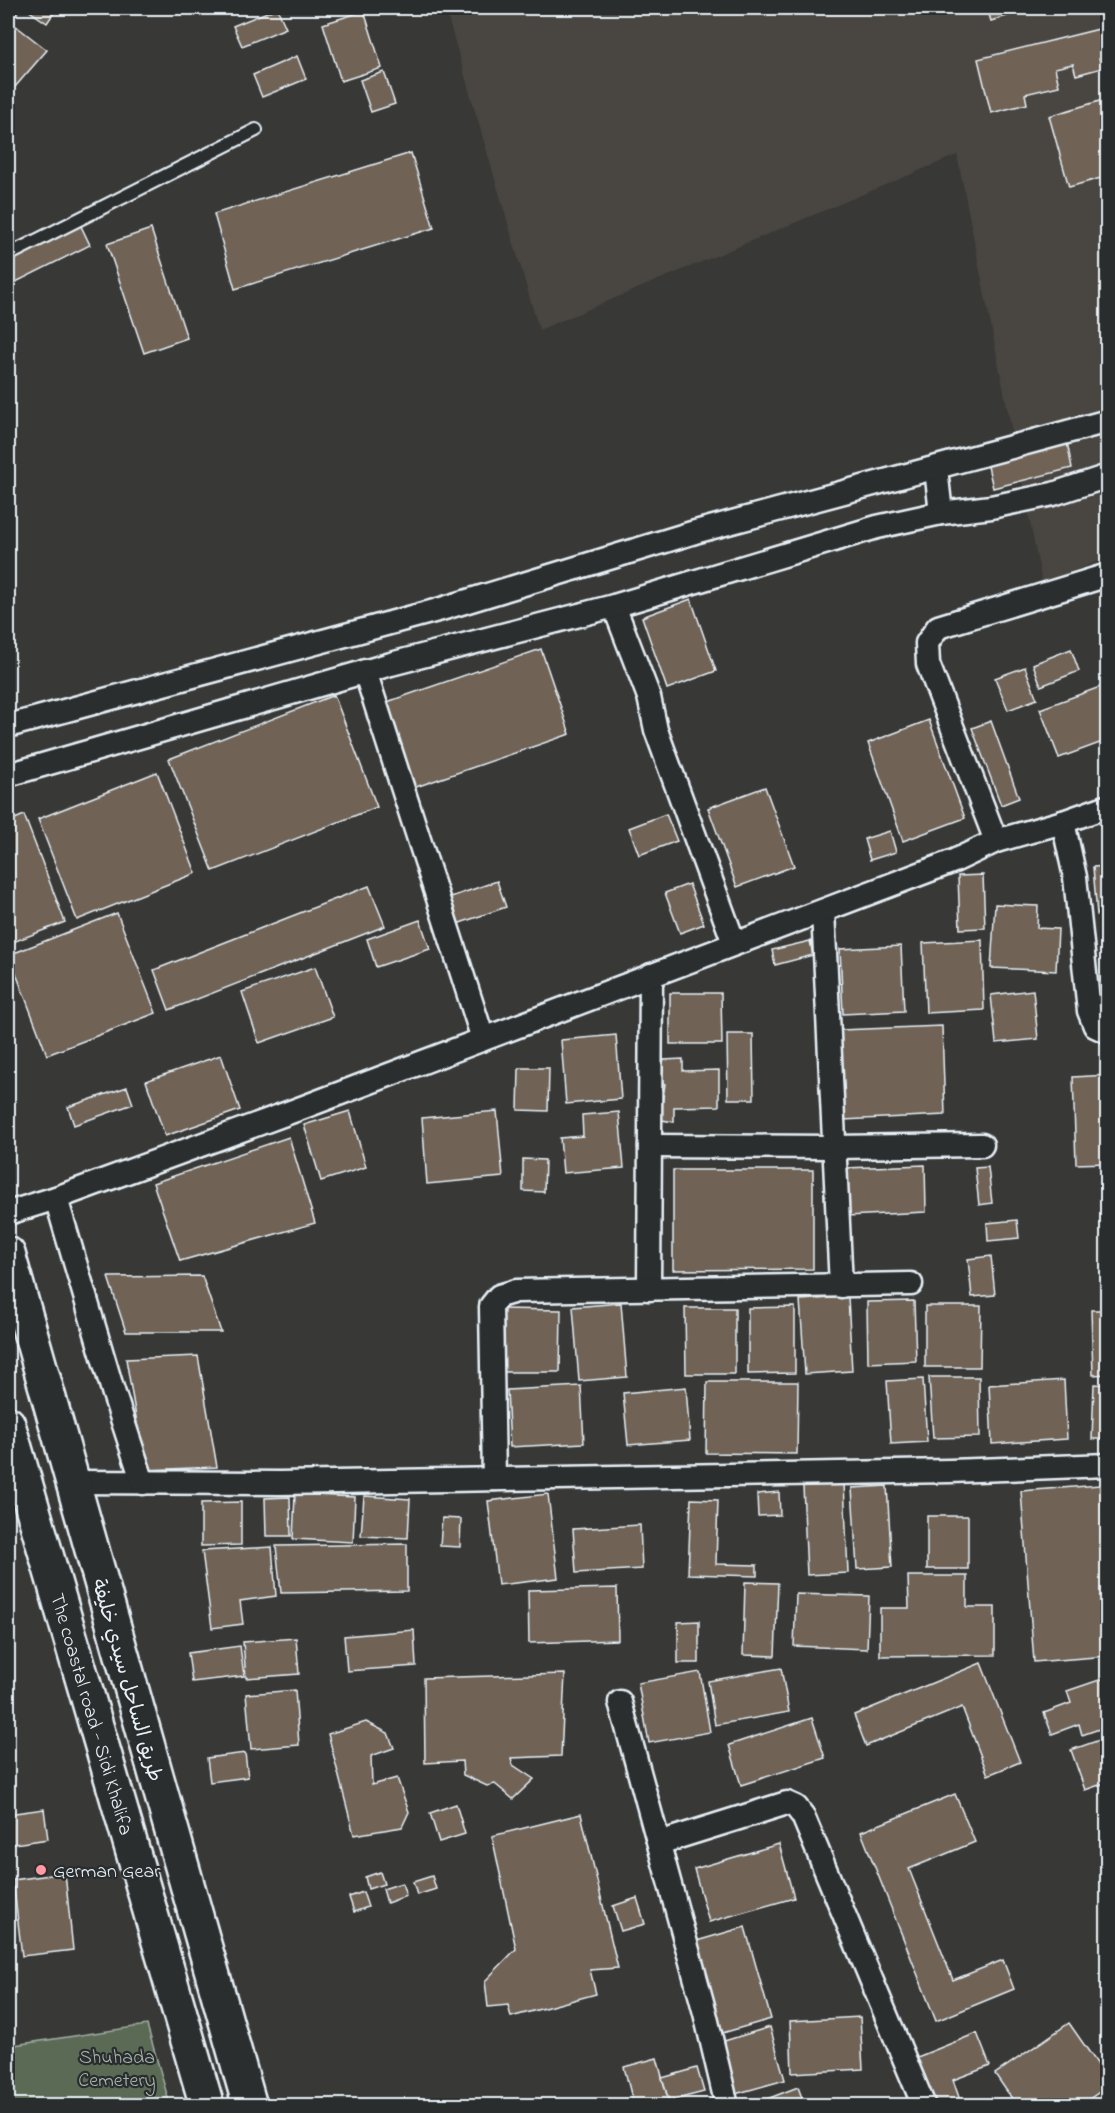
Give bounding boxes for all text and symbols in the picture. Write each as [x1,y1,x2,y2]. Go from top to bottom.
street label: طريق الساحل سيدي خليفة [83,1576,168,1786]
street label: The coastal road - Sidi Khalifa [41,1590,139,1839]
place label: German Gear [53,1858,161,1887]
marker: German Gear [34,1863,48,1877]
park label: Shuhada Cemetery [78,2044,156,2096]

